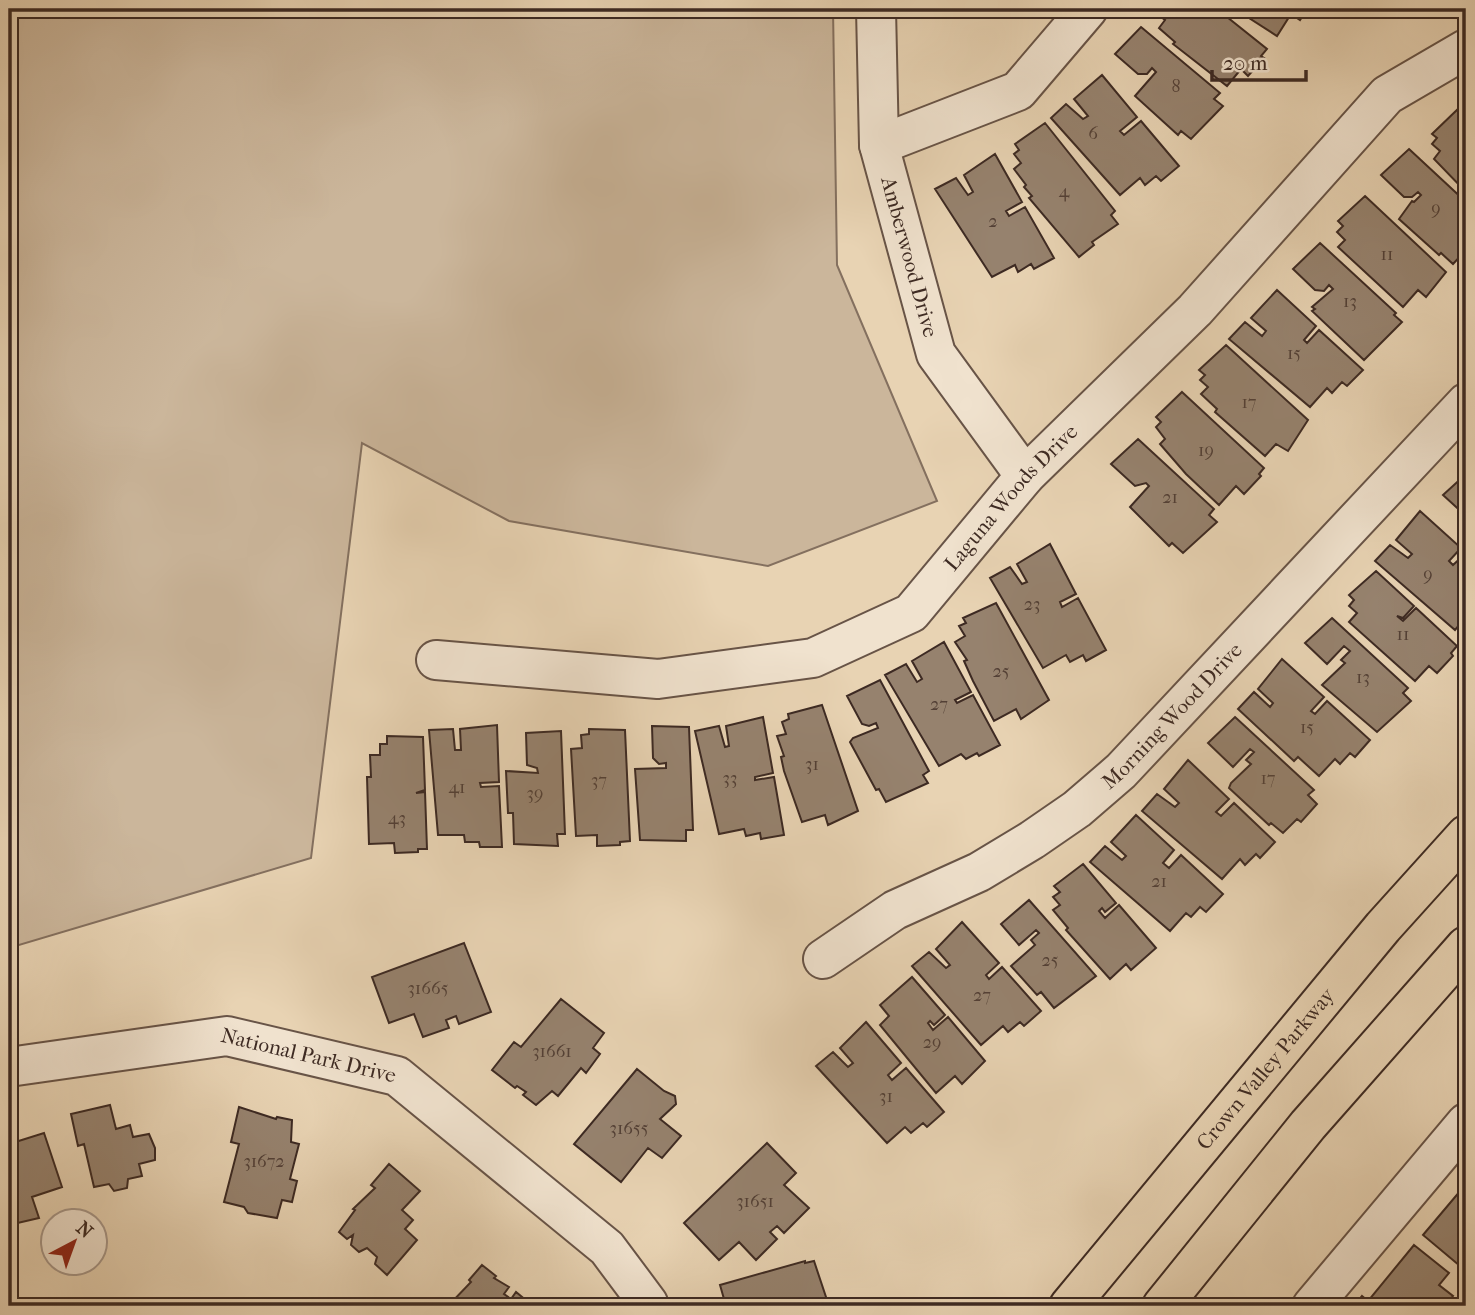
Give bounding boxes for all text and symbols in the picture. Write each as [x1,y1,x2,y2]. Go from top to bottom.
scale bar [1212,38,1307,82]
text: 20 m [1223,51,1268,75]
house number: 8 [1171,76,1181,97]
house number: 6 [1088,123,1098,144]
street label: Amberwood Drive [876,173,943,340]
house number: 4 [1059,181,1070,202]
house number: 9 [1431,198,1441,219]
house number: 2 [988,211,998,232]
house number: 11 [1381,244,1393,265]
house number: 13 [1343,291,1357,312]
house number: 15 [1287,343,1301,364]
house number: 17 [1241,392,1257,413]
street label: Laguna Woods Drive [939,419,1083,575]
house number: 19 [1198,440,1214,461]
house number: 21 [1162,487,1178,508]
house number: 9 [1423,564,1433,585]
house number: 23 [1024,594,1040,615]
house number: 11 [1397,624,1409,645]
street label: Morning Wood Drive [1097,638,1247,794]
house number: 25 [992,661,1010,682]
house number: 13 [1356,667,1370,688]
house number: 27 [930,694,948,715]
house number: 15 [1300,717,1314,738]
house number: 31 [805,754,819,775]
house number: 33 [723,768,737,789]
house number: 17 [1260,768,1276,789]
house number: 37 [591,770,607,791]
house number: 41 [448,777,466,798]
house number: 39 [527,783,543,804]
house number: 43 [388,808,406,829]
house number: 21 [1151,871,1167,892]
house number: 25 [1041,950,1059,971]
house number: 31665 [407,978,449,999]
street label: Crown Valley Parkway [1192,983,1340,1154]
house number: 27 [973,985,991,1006]
street label: National Park Drive [219,1023,399,1087]
house number: 29 [923,1032,941,1053]
house number: 31661 [532,1041,572,1062]
house number: 31 [879,1086,893,1107]
house number: 31655 [610,1118,649,1139]
house number: 31672 [243,1151,285,1172]
house number: 31651 [736,1191,774,1212]
north arrow [38,1206,108,1276]
text: N [72,1217,98,1243]

